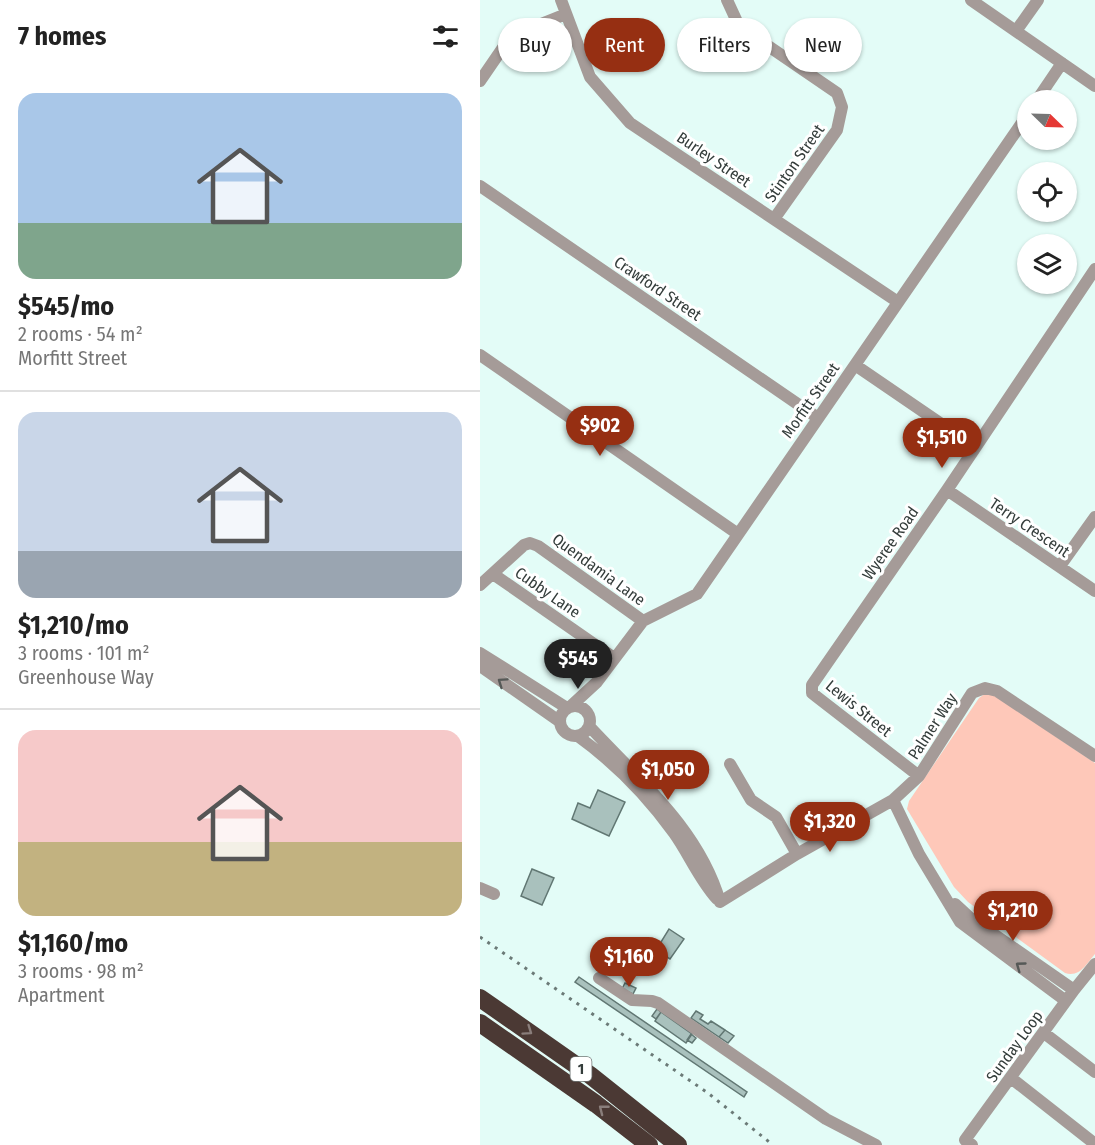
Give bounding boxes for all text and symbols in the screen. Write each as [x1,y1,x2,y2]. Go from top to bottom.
chip: Buy [498,18,572,72]
chip: Rent [584,18,665,72]
chip: Filters [677,18,772,72]
chip: New [784,18,862,72]
icon: filters [429,20,462,53]
text: 7 homes [18,21,106,52]
north arrow [1017,90,1077,150]
map controls [1017,90,1077,294]
street label: Stinton Street [761,120,829,206]
street label: Burley Street [673,128,755,191]
icon: home [186,132,294,240]
button: locate [1017,162,1077,222]
button: layers [1017,234,1077,294]
street label: Crawford Street [610,252,706,325]
text: $545/mo [18,291,114,322]
text: 2 rooms · 54 m² [18,322,143,346]
text: Morfitt Street [18,346,127,370]
street label: Morfitt Street [778,358,844,441]
pin: $902 [564,406,636,457]
text: $902 [580,413,620,437]
pin: $1,510 [893,418,991,469]
text: $1,510 [917,425,967,449]
icon: home [186,451,294,559]
street label: Terry Crescent [986,494,1074,562]
street label: Wyeree Road [858,503,923,583]
street label: Quendamia Lane [549,529,649,610]
street label: Cubby Lane [511,563,584,622]
text: $1,210/mo [18,610,129,641]
pin: $545 [542,639,614,690]
text: 3 rooms · 101 m² [18,641,149,665]
text: $545 [558,646,598,670]
text: Greenhouse Way [18,665,154,689]
street label: Lewis Street [822,676,896,741]
one-way arrow [498,678,509,689]
street label: Palmer Way [904,689,961,763]
pin: $1,050 [619,750,717,801]
text: $1,050 [641,757,695,781]
icon: home [186,769,294,877]
pin: $1,320 [781,802,879,853]
text: $1,320 [804,809,856,833]
pin: $1,210 [964,891,1062,942]
text: $1,210 [988,898,1038,922]
text: $1,160/mo [18,928,128,959]
pin: $1,160 [580,937,678,988]
text: $1,160 [604,944,654,968]
text: 3 rooms · 98 m² [18,959,144,983]
one-way arrow [1016,962,1027,973]
text: Apartment [18,983,105,1007]
street label: Sunday Loop [982,1007,1047,1086]
one-way arrow [522,1024,533,1035]
road number: 1 [570,1057,592,1081]
one-way arrow [598,1105,609,1116]

